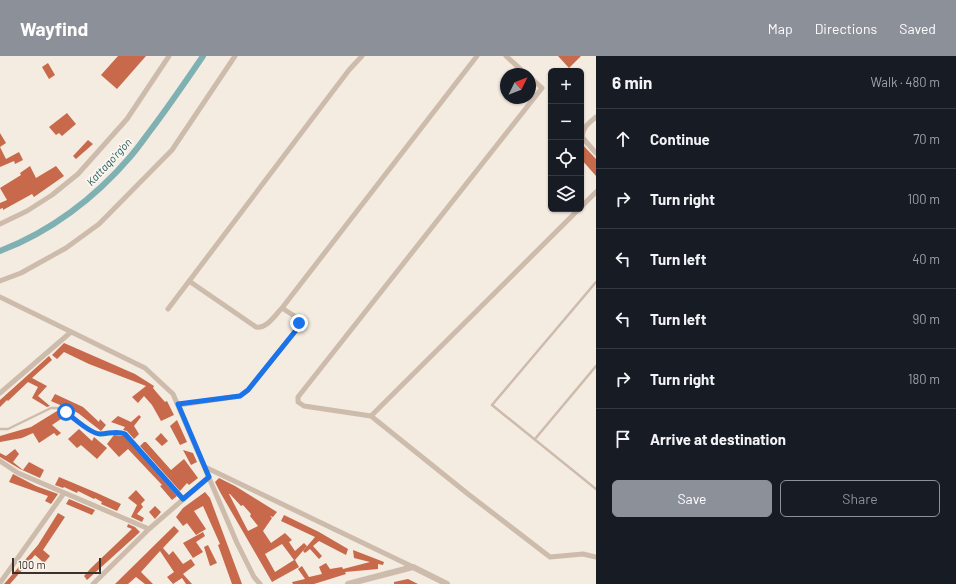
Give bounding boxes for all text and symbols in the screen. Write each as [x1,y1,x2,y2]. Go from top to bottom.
text: Wayfind [20,17,88,40]
text: Map [768,20,793,37]
text: Directions [815,20,877,37]
text: Saved [899,20,936,37]
north arrow [500,68,536,104]
map controls [548,68,584,212]
button: + [548,68,584,104]
text: 6 min [612,72,652,92]
text: Walk · 480 m [870,74,940,90]
button: − [548,104,584,140]
icon: ahead [612,128,634,150]
text: Continue [650,130,710,148]
text: 70 m [913,131,940,147]
water label: Kattaqo'rg'on [83,135,134,188]
button: locate [548,140,584,176]
button: layers [548,176,584,212]
icon: right [612,188,634,210]
text: Turn right [650,190,715,208]
text: 100 m [907,191,940,207]
icon: left [612,248,634,270]
text: Turn left [650,250,706,268]
text: 40 m [912,251,940,267]
icon: left [612,308,634,330]
text: Turn left [650,310,706,328]
text: 90 m [913,311,940,327]
route end [290,314,308,332]
icon: right [612,368,634,390]
text: Turn right [650,370,715,388]
text: 180 m [908,371,940,387]
route start [57,403,75,421]
icon: arrive [612,428,634,450]
text: Arrive at destination [650,430,786,448]
button: Save [612,480,772,517]
button: Share [780,480,940,517]
scale bar [12,556,101,575]
text: 100 m [18,558,46,571]

